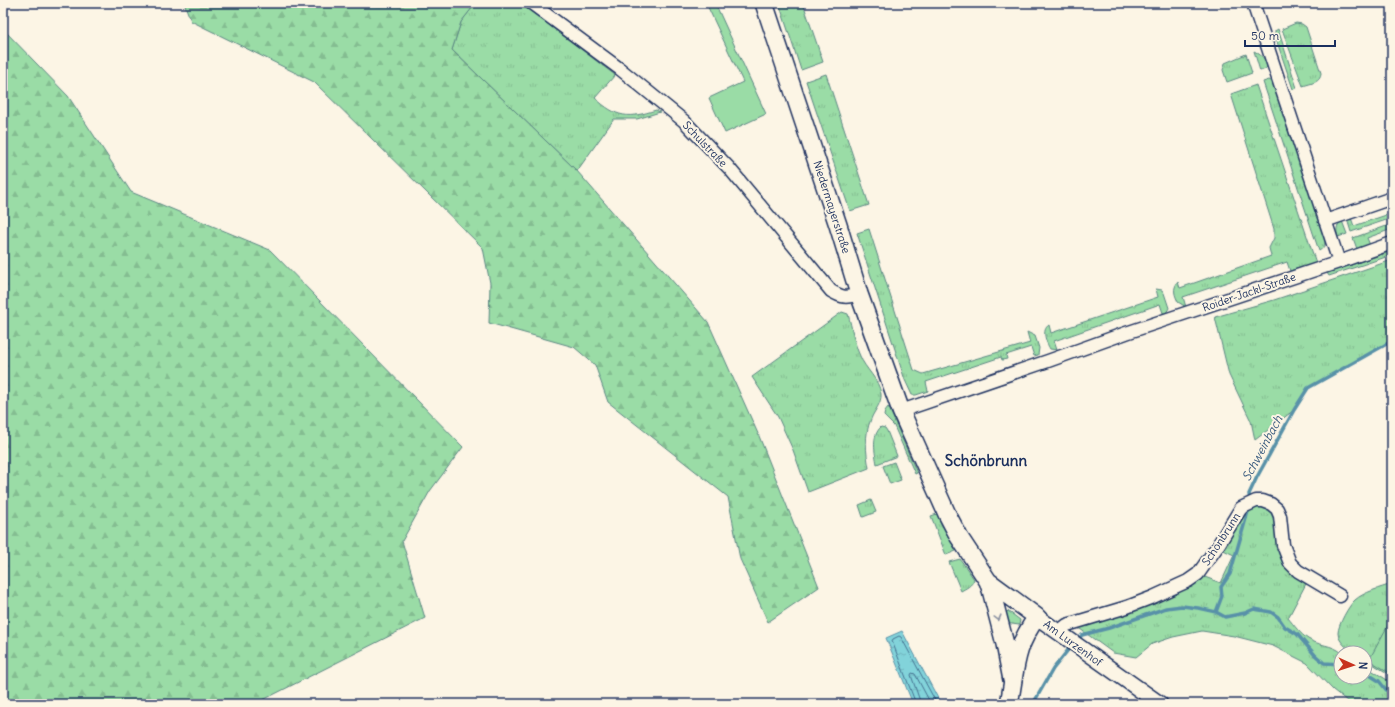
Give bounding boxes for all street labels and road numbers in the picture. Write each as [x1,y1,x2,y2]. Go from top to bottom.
street label: Schulstraße [680,118,730,170]
street label: Niedermayerstraße [810,159,854,255]
street label: Roider-Jackl-Straße [1200,269,1298,315]
street label: Schönbrunn [1199,510,1243,568]
street label: Am Lurzenhof [1041,617,1106,669]

